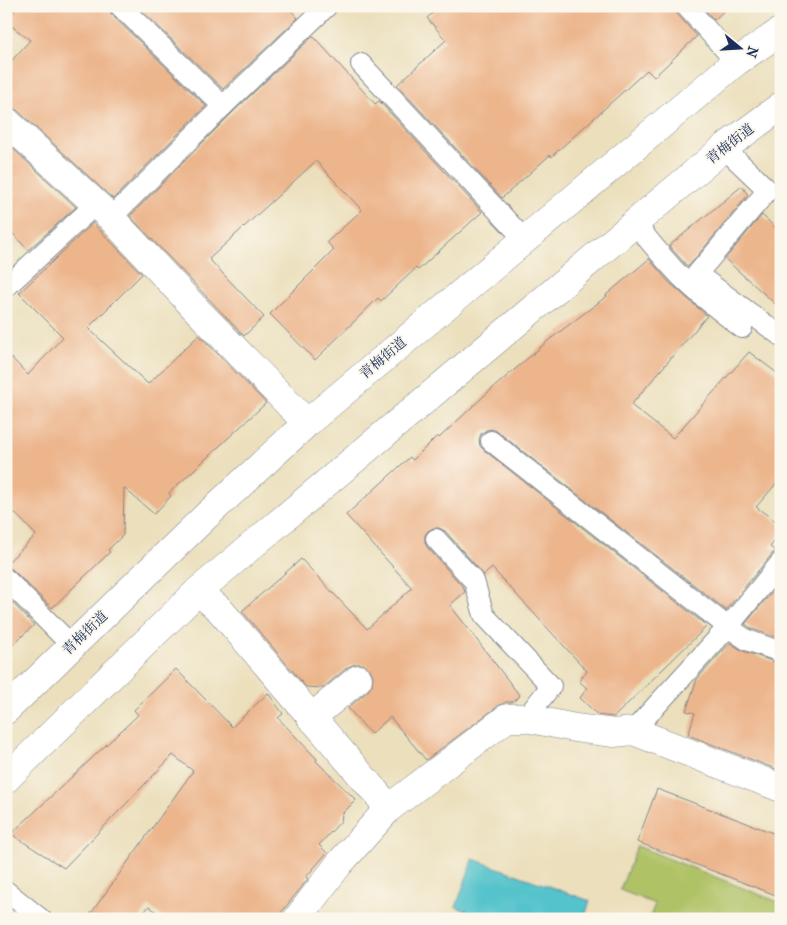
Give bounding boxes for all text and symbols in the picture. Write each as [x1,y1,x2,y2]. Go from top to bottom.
north arrow [714,22,764,72]
text: N [742,44,762,60]
street label: 青梅街道 [703,120,757,168]
street label: 青梅街道 [356,333,410,383]
street label: 青梅街道 [59,607,111,659]

